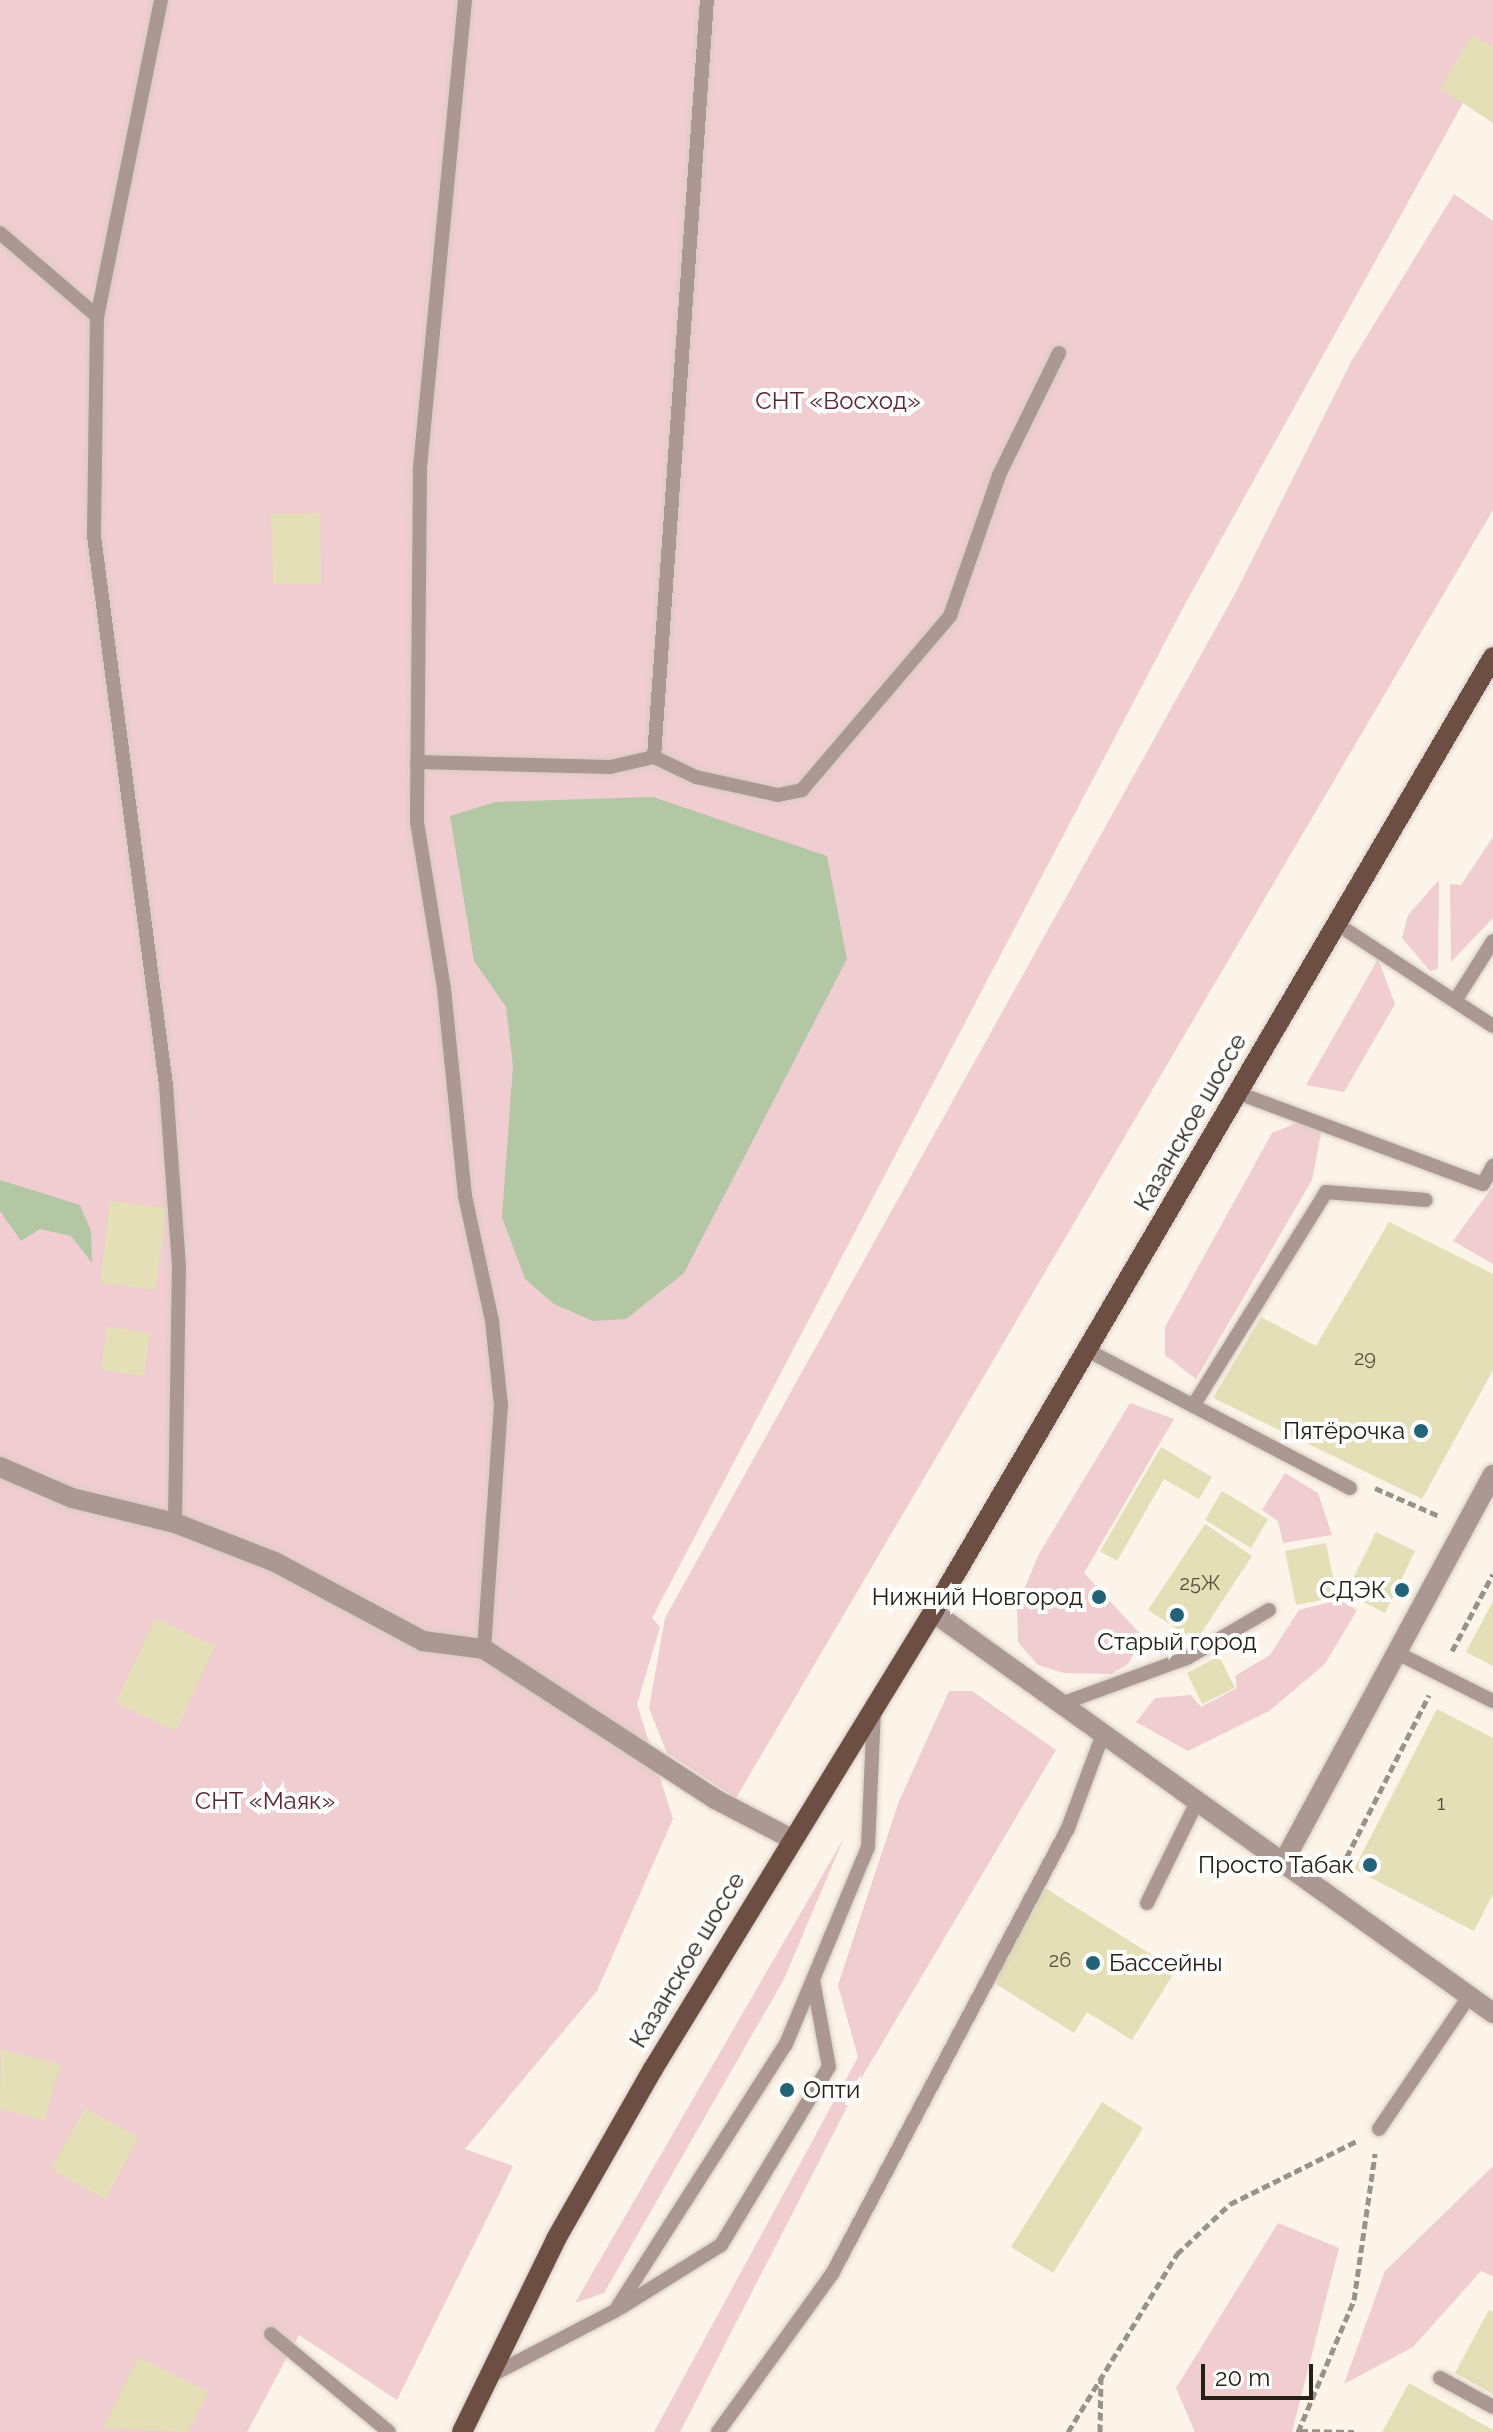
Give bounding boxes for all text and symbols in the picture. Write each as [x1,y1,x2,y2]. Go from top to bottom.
park label: СНТ «Восход» [755,387,921,415]
street label: Казанское шоссе [1128,1028,1252,1216]
house number: 29 [1354,1346,1376,1370]
place label: Пятёрочка [1283,1417,1405,1445]
marker: Пятёрочка [1412,1422,1430,1440]
house number: 25Ж [1179,1571,1221,1595]
place label: СДЭК [1319,1576,1386,1604]
marker: СДЭК [1393,1581,1411,1599]
place label: Нижний Новгород [872,1583,1083,1611]
marker: Нижний Новгород [1090,1588,1108,1606]
marker: Старый город [1168,1606,1186,1624]
place label: Старый город [1097,1628,1257,1656]
park label: СНТ «Маяк» [194,1787,336,1815]
house number: 1 [1437,1791,1445,1815]
place label: Просто Табак [1197,1851,1354,1879]
marker: Просто Табак [1361,1856,1379,1874]
street label: Казанское шоссе [623,1867,751,2053]
house number: 26 [1049,1948,1071,1972]
place label: Бассейны [1109,1949,1222,1977]
marker: Бассейны [1084,1954,1102,1972]
place label: Опти [803,2076,860,2104]
marker: Опти [778,2081,796,2099]
scale bar [1205,2348,1317,2398]
text: 20 m [1215,2363,1270,2392]

